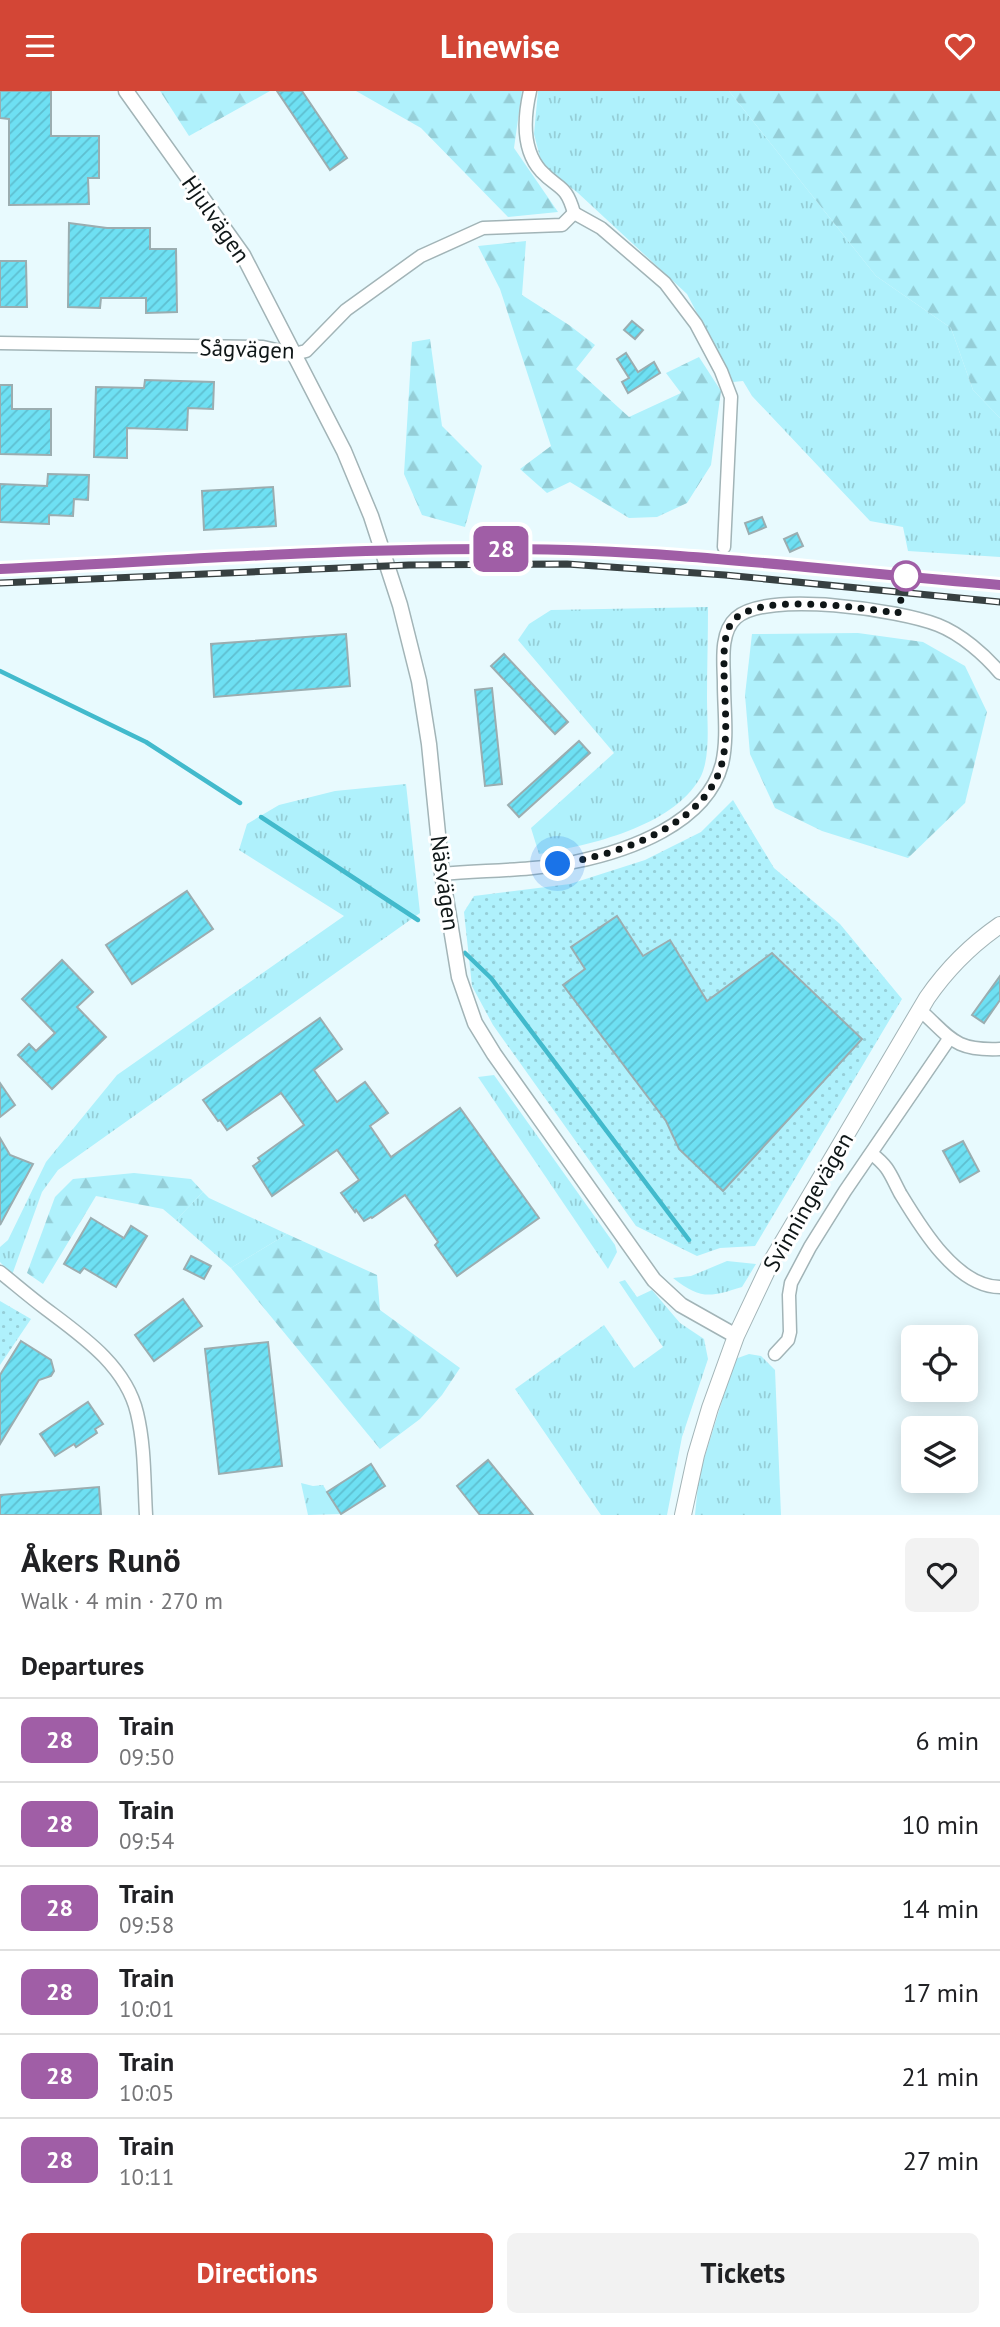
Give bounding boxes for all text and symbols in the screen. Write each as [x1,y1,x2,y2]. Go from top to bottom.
text: Linewise [440,25,560,67]
icon: menu [21,27,59,65]
icon: heart [941,27,979,65]
street label: Hjulvägen [176,170,257,268]
street label: Sågvägen [199,332,295,365]
line badge: 28 [470,526,532,572]
text: 28 [487,533,515,564]
unlabelled marker [891,561,921,591]
street label: Näsvägen [424,834,467,932]
your location [540,846,575,881]
street label: Svinningevägen [756,1127,859,1277]
map controls [901,1325,978,1493]
button: locate [901,1325,978,1402]
button: layers [901,1416,978,1493]
text: Åkers Runö [21,1538,181,1581]
button: heart [905,1538,979,1612]
text: Walk · 4 min · 270 m [21,1586,223,1615]
text: Departures [21,1649,144,1682]
text: Train [119,1709,174,1742]
text: 28 [46,1724,73,1755]
text: 6 min [916,1724,979,1757]
text: 09:50 [119,1742,174,1771]
text: Train [119,1793,174,1826]
text: 28 [46,1808,73,1839]
text: 10 min [901,1808,979,1841]
text: 09:54 [119,1826,174,1855]
text: Train [119,1877,174,1910]
text: 28 [46,1892,73,1923]
text: 14 min [901,1892,979,1925]
text: 09:58 [119,1910,174,1939]
text: Train [119,1961,174,1994]
text: 28 [46,1976,73,2007]
text: 17 min [903,1976,979,2009]
text: 10:01 [119,1994,174,2023]
text: Train [119,2045,174,2078]
text: 28 [46,2060,73,2091]
text: 21 min [901,2060,979,2093]
text: 10:05 [119,2078,174,2107]
text: Train [119,2129,174,2162]
text: 28 [46,2144,73,2175]
text: 27 min [903,2144,979,2177]
text: 10:11 [119,2162,174,2191]
button: Directions [21,2233,493,2313]
button: Tickets [507,2233,979,2313]

